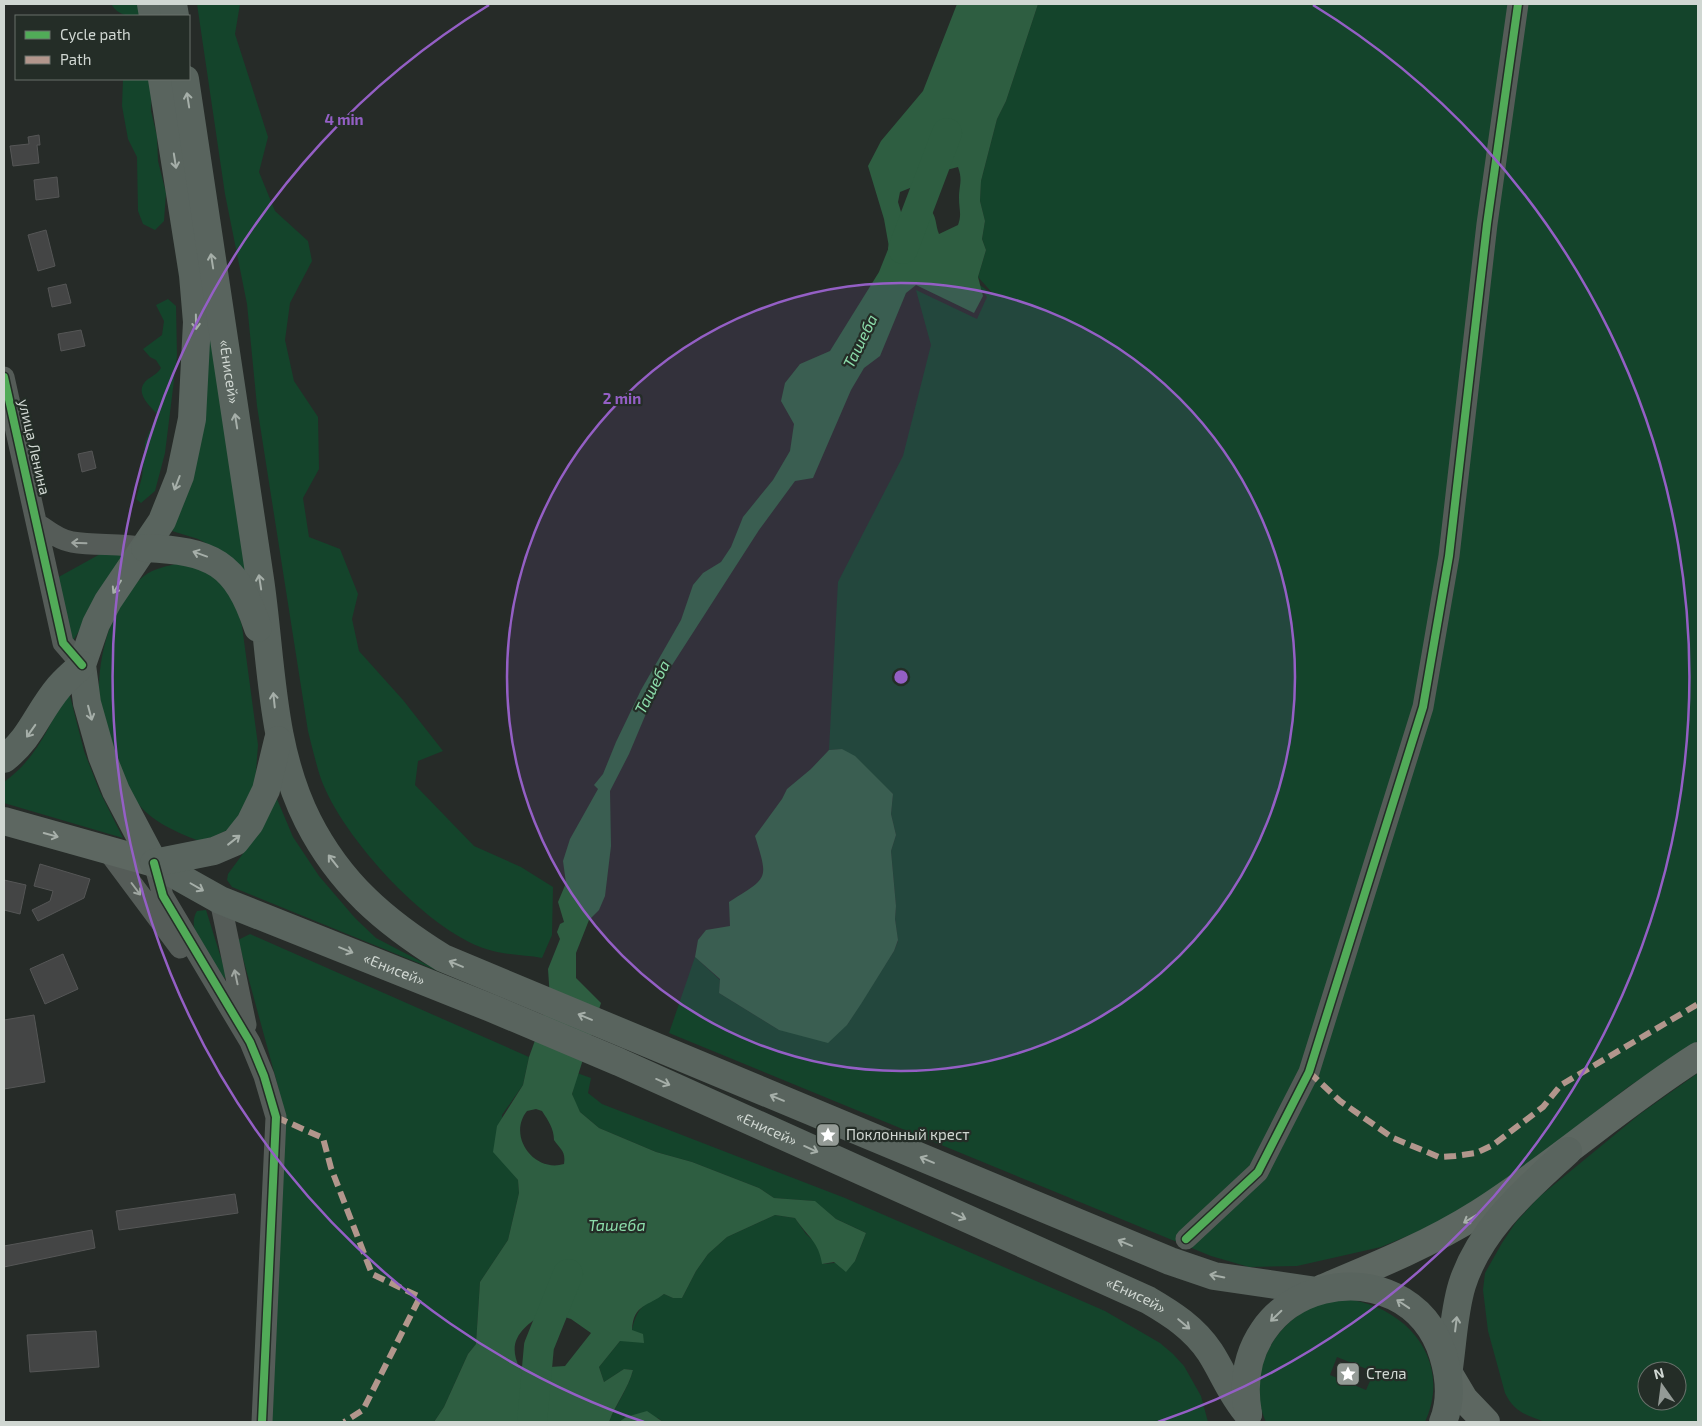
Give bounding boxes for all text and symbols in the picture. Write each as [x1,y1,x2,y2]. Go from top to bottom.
legend [15,15,190,80]
text: Cycle path [60,25,131,43]
text: Path [60,50,91,68]
one-way arrow [182,92,192,108]
text: 4 min [324,110,364,128]
one-way arrow [171,153,181,169]
one-way arrow [207,253,217,269]
water label: Ташеба [838,311,881,371]
one-way arrow [191,314,201,330]
street label: «Енисей» [216,338,244,405]
text: 2 min [603,389,641,407]
street label: улица Ленина [14,397,55,497]
one-way arrow [231,414,241,430]
one-way arrow [172,475,181,490]
one-way arrow [71,538,87,547]
one-way arrow [193,549,209,559]
one-way arrow [255,574,265,590]
one-way arrow [111,580,122,594]
water label: Ташеба [630,657,673,717]
centre of rings [892,668,910,686]
one-way arrow [269,693,279,709]
one-way arrow [86,705,95,721]
one-way arrow [26,724,36,738]
one-way arrow [42,830,58,840]
one-way arrow [227,835,240,846]
one-way arrow [327,855,338,868]
one-way arrow [131,882,141,896]
one-way arrow [189,882,203,892]
one-way arrow [338,946,353,956]
street label: «Енисей» [361,948,428,989]
one-way arrow [449,958,464,968]
one-way arrow [231,970,241,986]
one-way arrow [577,1012,592,1021]
one-way arrow [655,1078,670,1088]
one-way arrow [770,1092,785,1102]
street label: «Енисей» [734,1106,800,1149]
place icon: Поклонный крест [815,1122,841,1148]
place label: Поклонный крест [846,1125,970,1143]
one-way arrow [803,1145,818,1154]
one-way arrow [920,1155,935,1164]
one-way arrow [951,1211,966,1221]
one-way arrow [1464,1214,1478,1224]
water label: Ташеба [588,1215,646,1234]
one-way arrow [1118,1237,1133,1247]
one-way arrow [1209,1271,1225,1280]
street label: «Енисей» [1103,1272,1170,1317]
one-way arrow [1397,1299,1411,1309]
one-way arrow [1270,1310,1282,1322]
one-way arrow [1451,1316,1461,1332]
one-way arrow [1177,1319,1190,1330]
place icon: Стела [1335,1361,1361,1387]
north arrow [1637,1361,1687,1411]
text: N [1652,1363,1666,1382]
place label: Стела [1366,1364,1407,1382]

